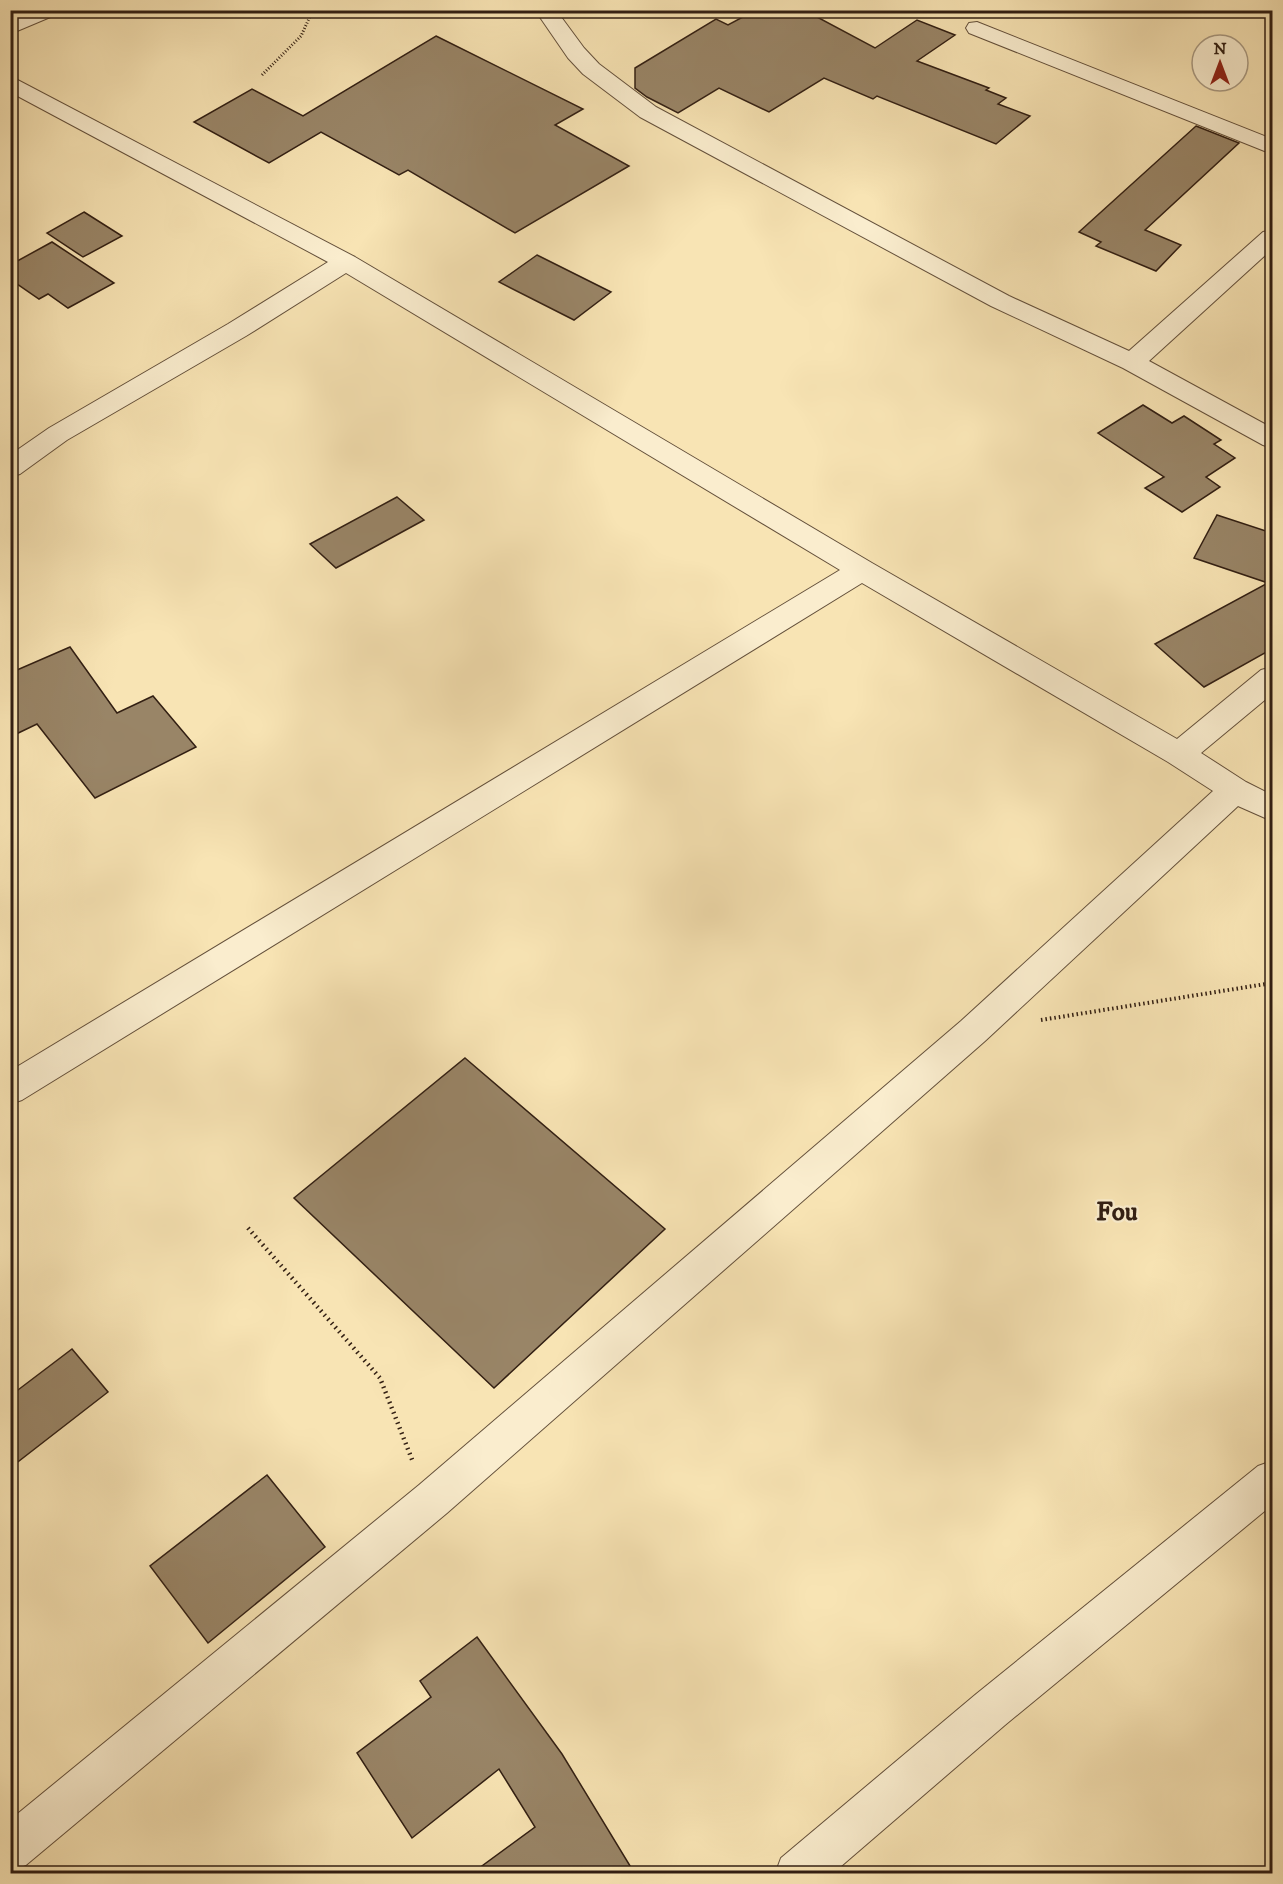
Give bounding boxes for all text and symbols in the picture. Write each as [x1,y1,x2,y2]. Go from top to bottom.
north arrow [1190,33,1250,93]
text: N [1213,39,1227,59]
district label: Fou [1096,1195,1138,1229]

